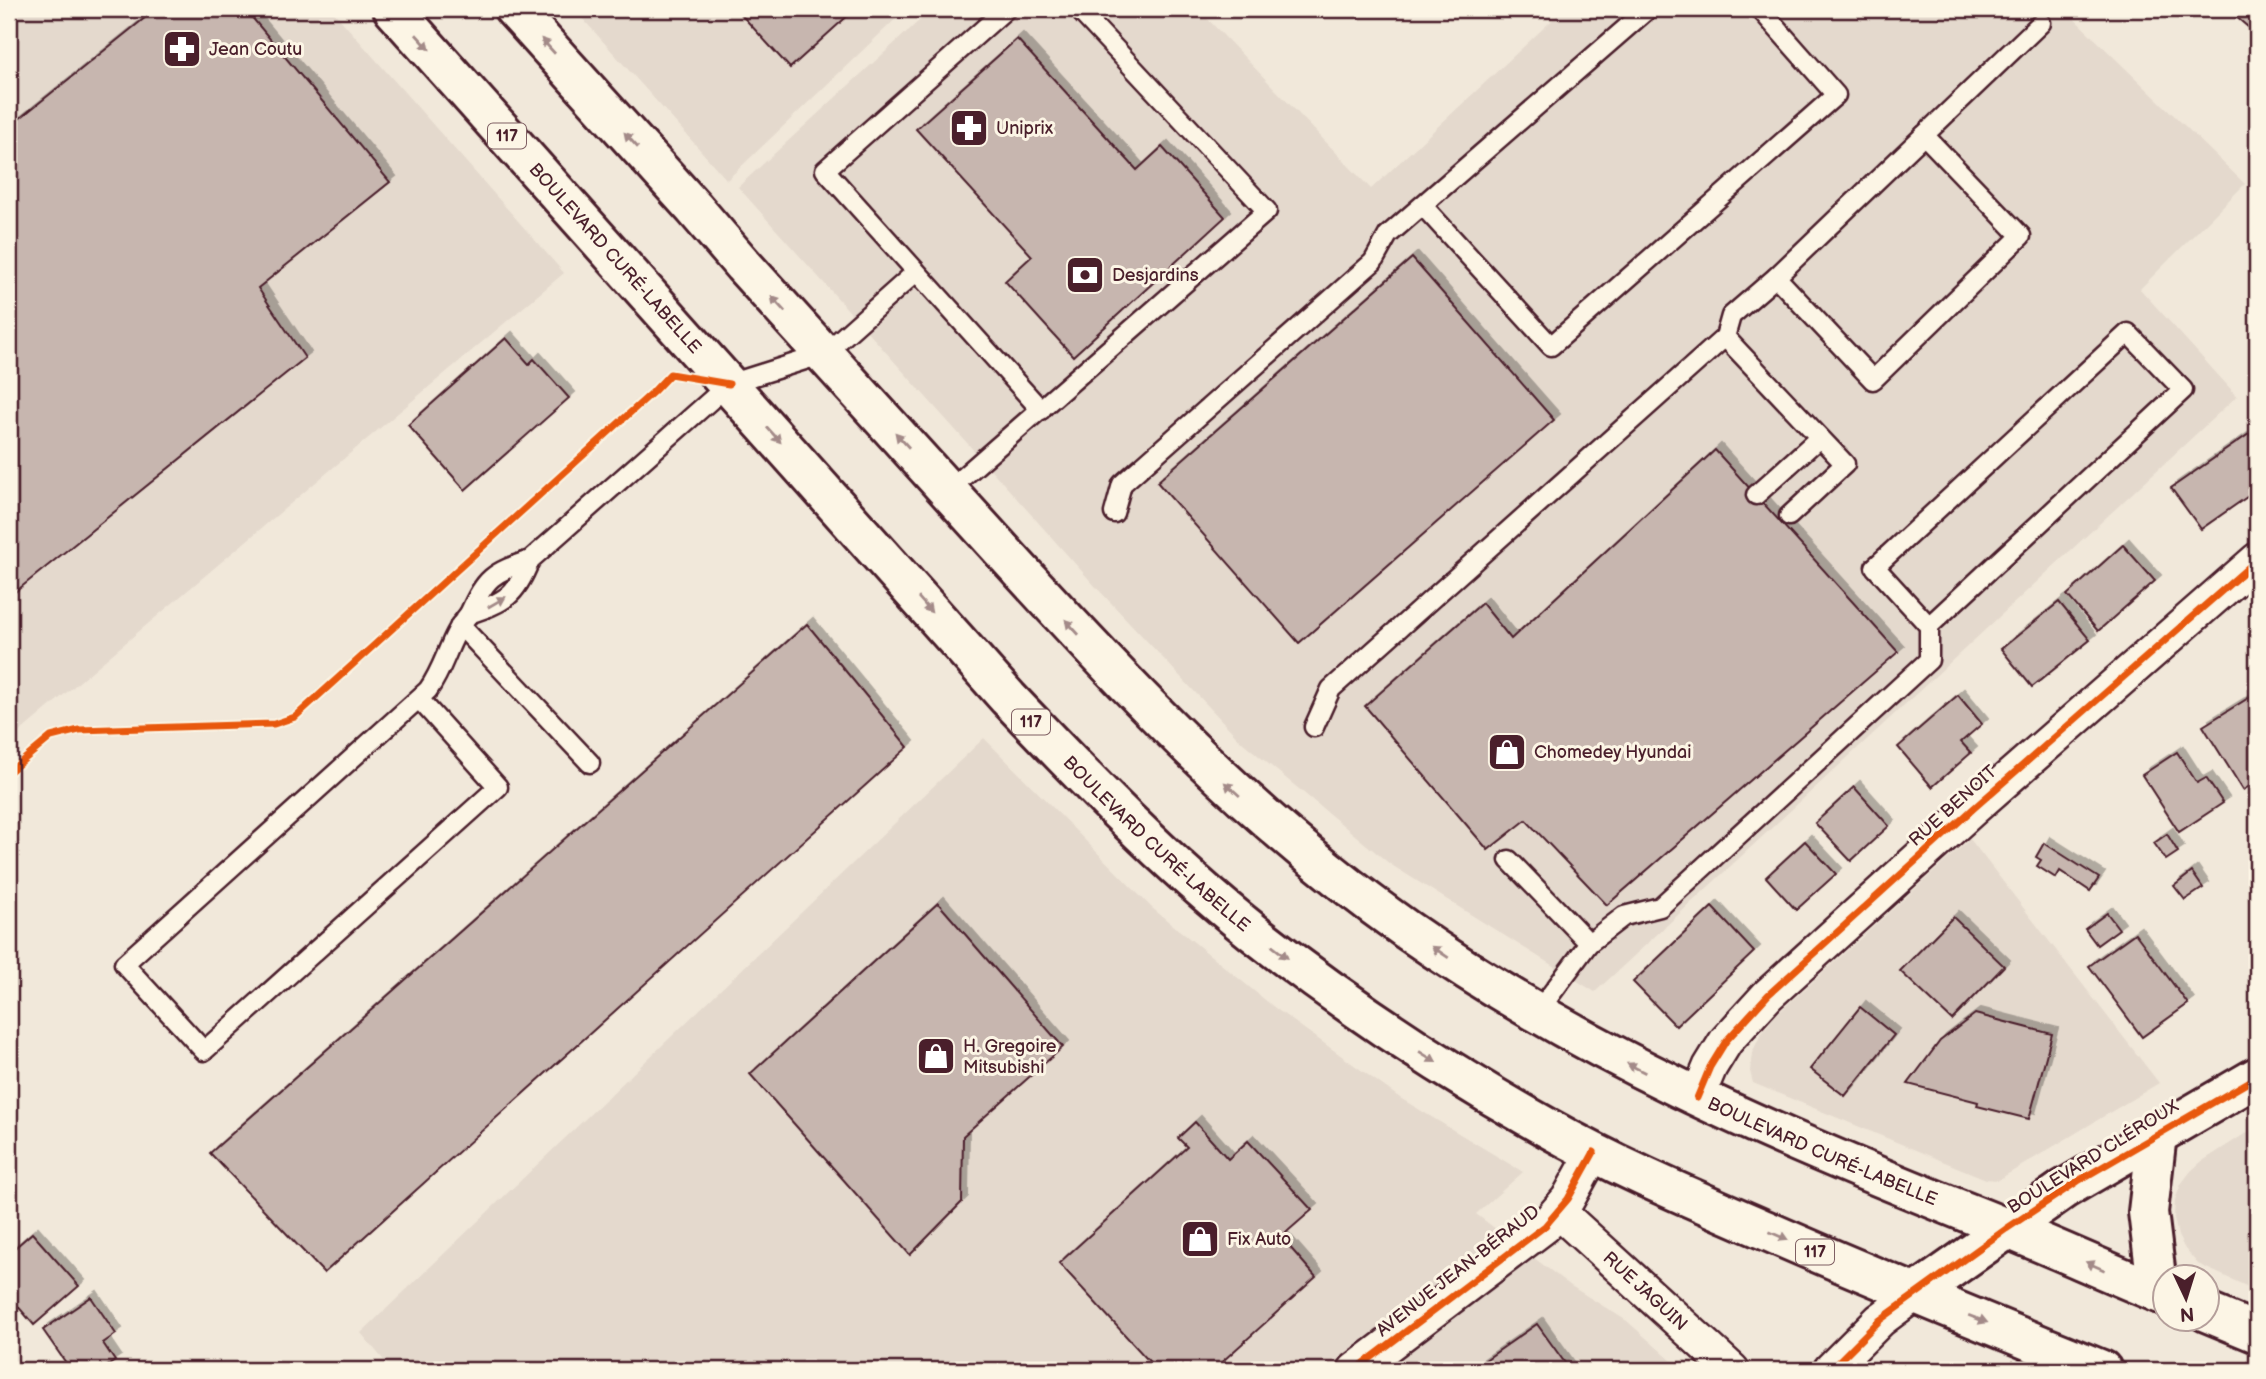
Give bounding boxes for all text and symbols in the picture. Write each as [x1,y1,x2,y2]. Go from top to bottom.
pharmacy icon: Jean Coutu [161,28,203,70]
one-way arrow [415,33,431,51]
one-way arrow [541,38,556,55]
place label: Jean Coutu [209,39,302,60]
pharmacy icon: Uniprix [948,107,990,149]
place label: Uniprix [996,118,1054,139]
road number: 117 [488,124,526,148]
one-way arrow [624,132,640,149]
street label: BOULEVARD CURÉ-LABELLE [525,159,706,358]
bank icon: Desjardins [1064,254,1106,296]
place label: Desjardins [1112,265,1199,286]
one-way arrow [770,295,786,312]
one-way arrow [766,426,782,444]
one-way arrow [894,431,910,449]
one-way arrow [487,596,506,608]
one-way arrow [917,596,933,614]
one-way arrow [1065,619,1081,636]
road number: 117 [1012,709,1050,734]
shop icon: Chomedey Hyundai [1486,731,1528,773]
place label: Chomedey Hyundai [1534,742,1691,763]
street label: BOULEVARD CURÉ-LABELLE [1059,752,1255,936]
street label: RUE BENOIT [1905,761,2001,851]
one-way arrow [1223,781,1241,797]
one-way arrow [1270,945,1288,960]
one-way arrow [1431,945,1449,959]
shop icon: H. Gregoire Mitsubishi [915,1035,957,1077]
place label: H. Gregoire Mitsubishi [963,1036,1057,1078]
one-way arrow [1418,1050,1438,1063]
one-way arrow [1626,1063,1646,1074]
street label: BOULEVARD CURÉ-LABELLE [1704,1093,1940,1210]
street label: BOULEVARD CLÉROUX [2003,1094,2183,1218]
street label: AVENUE JEAN-BÉRAUD [1371,1199,1544,1341]
shop icon: Fix Auto [1179,1218,1221,1260]
place label: Fix Auto [1227,1229,1291,1250]
one-way arrow [1769,1230,1789,1242]
road number: 117 [1796,1240,1834,1264]
street label: RUE JAGUIN [1599,1247,1692,1335]
one-way arrow [2085,1260,2106,1271]
north arrow [2150,1264,2220,1334]
text: N [2179,1301,2195,1325]
one-way arrow [1968,1314,1989,1325]

